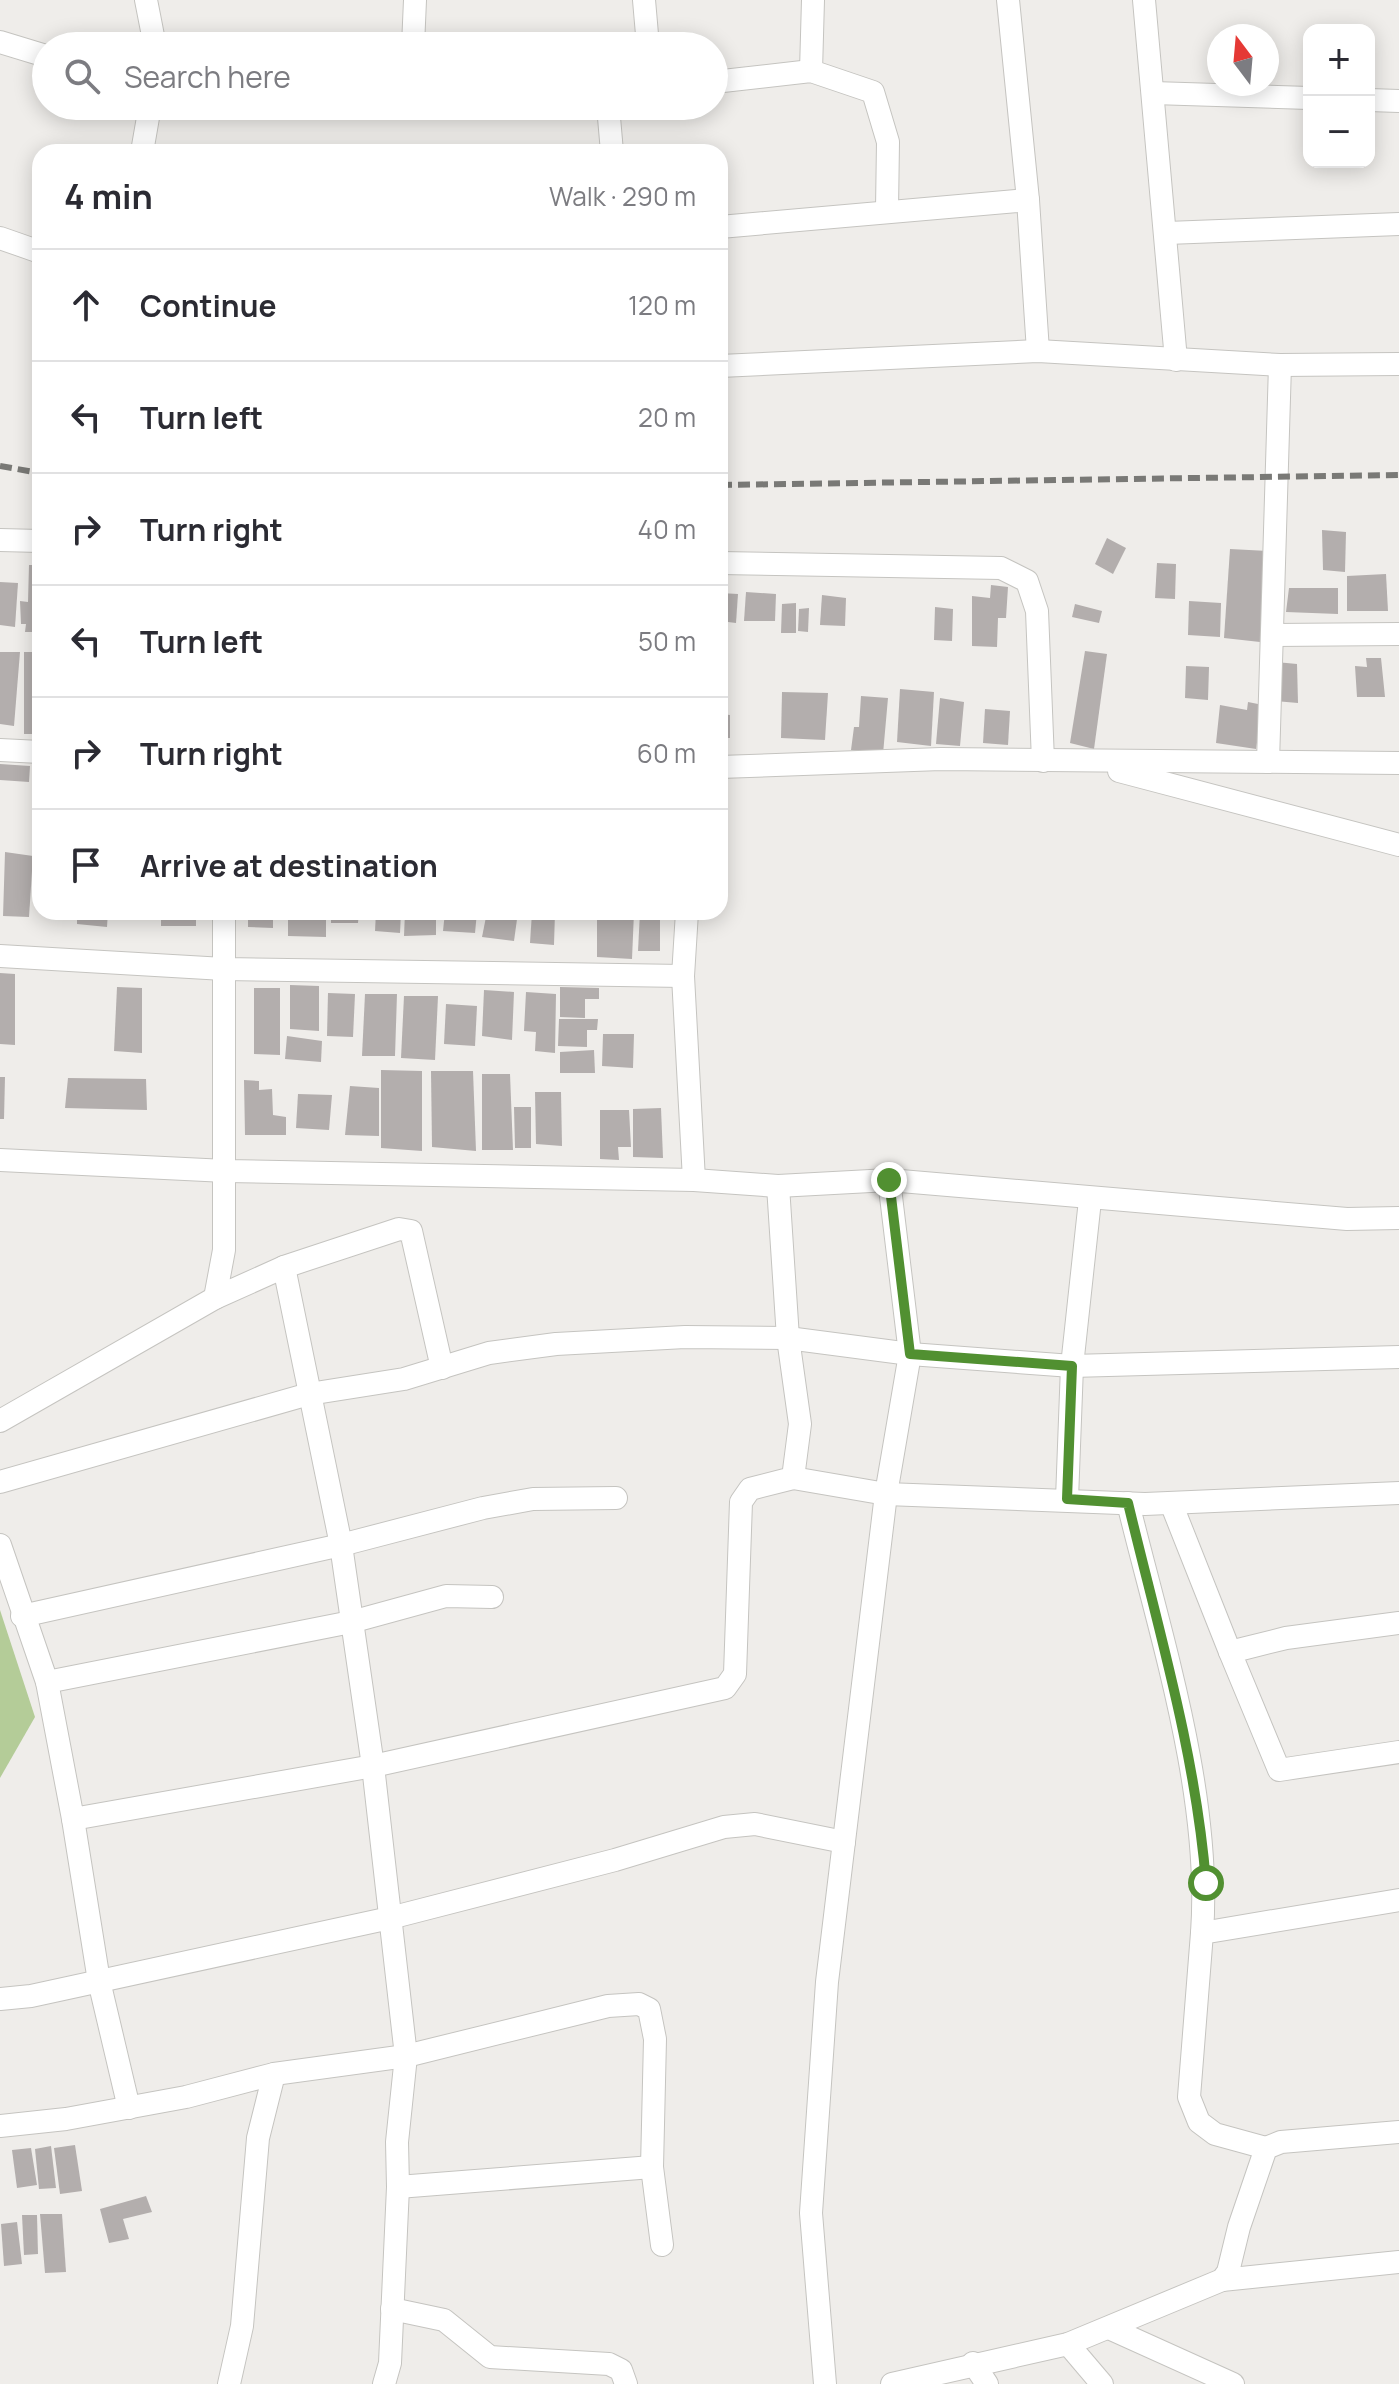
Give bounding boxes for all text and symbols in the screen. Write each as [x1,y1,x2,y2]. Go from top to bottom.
north arrow [1207,24,1279,96]
map controls [1303,24,1375,168]
button: + [1303,24,1375,96]
search box [32,32,728,120]
icon: search [60,54,104,98]
text: Search here [124,56,291,97]
button: − [1303,96,1375,168]
text: 4 min [64,173,153,219]
text: Walk · 290 m [549,178,696,214]
icon: ahead [64,283,108,327]
text: Continue [140,285,276,326]
text: 120 m [628,287,696,323]
icon: left [64,395,108,439]
text: Turn left [140,397,263,438]
text: 20 m [638,399,696,435]
icon: right [64,507,108,551]
text: Turn right [140,509,283,550]
text: 40 m [638,511,696,547]
icon: left [64,619,108,663]
text: Turn left [140,621,263,662]
text: 50 m [638,623,696,659]
icon: right [64,731,108,775]
text: Turn right [140,733,283,774]
text: 60 m [637,735,696,771]
icon: arrive [64,843,108,887]
text: Arrive at destination [140,845,438,886]
route end [871,1162,907,1198]
route start [1188,1865,1224,1901]

